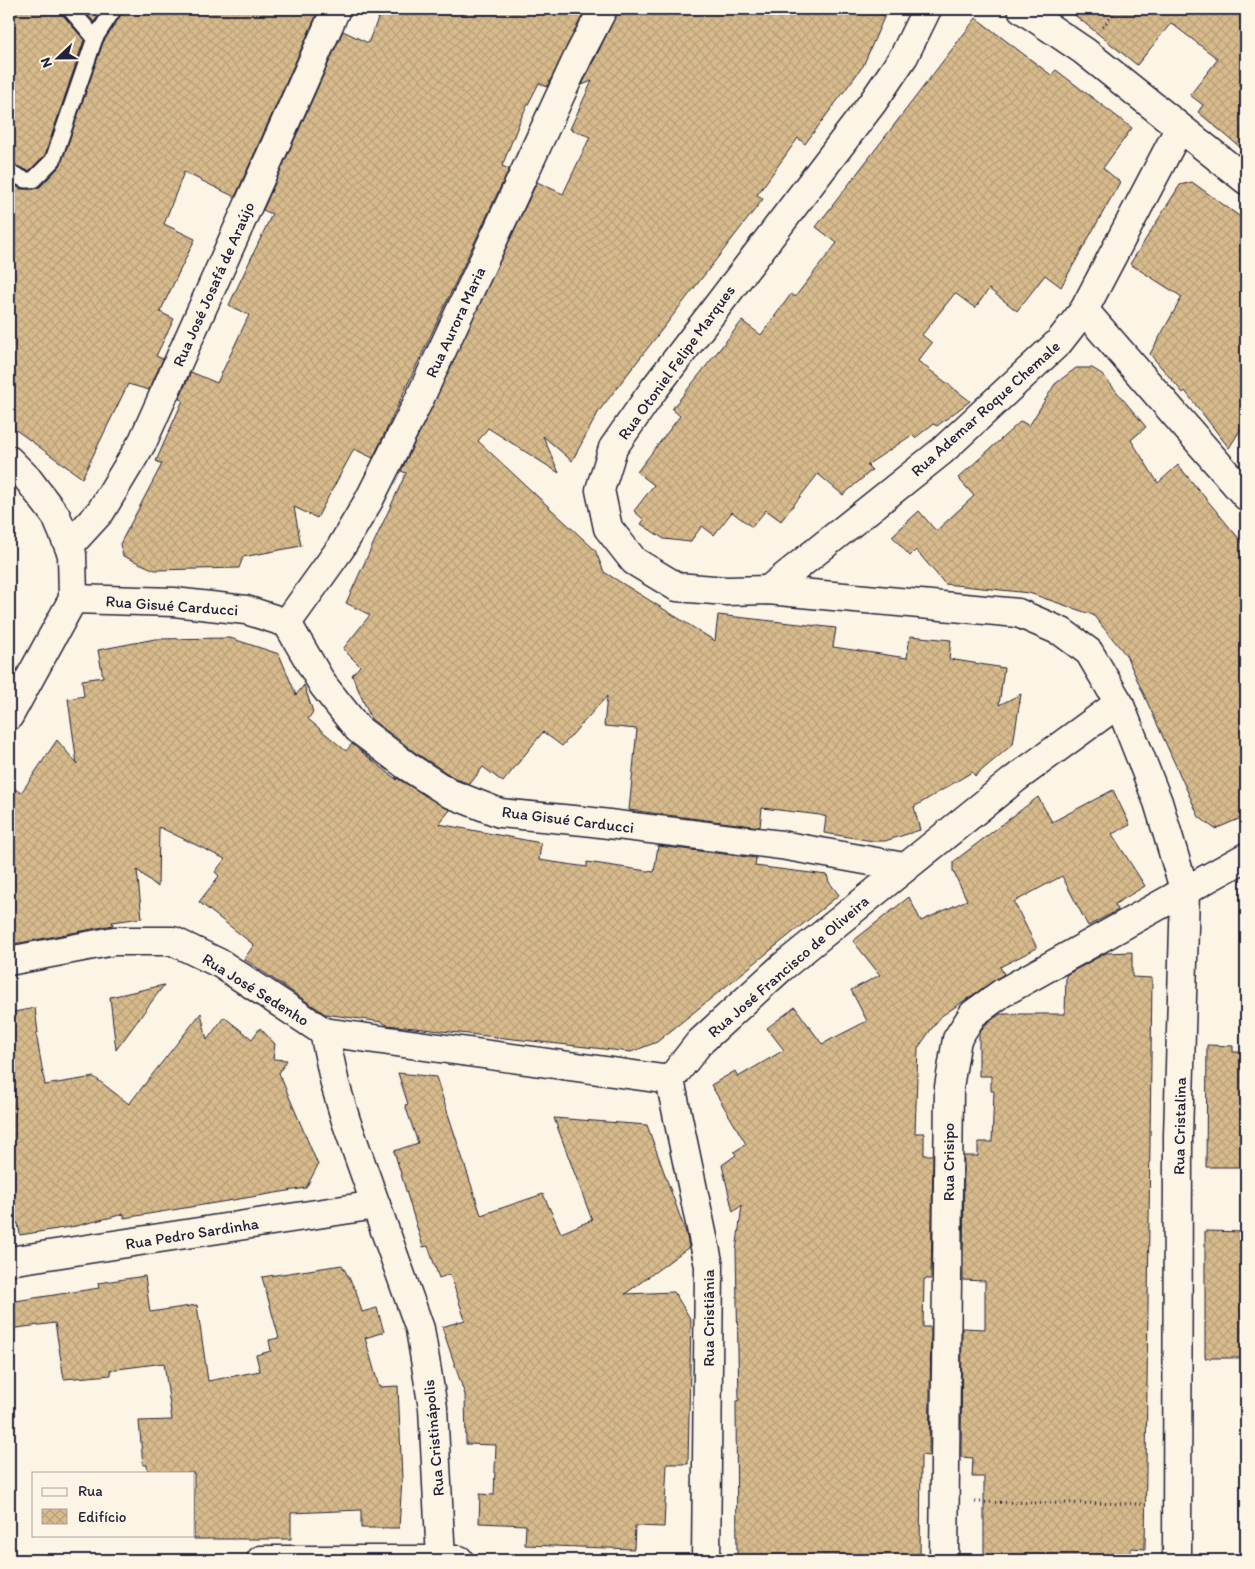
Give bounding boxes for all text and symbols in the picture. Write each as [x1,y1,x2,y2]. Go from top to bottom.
north arrow [32,32,82,82]
text: N [37,55,56,70]
street label: Rua José Josafá de Araújo [168,199,258,370]
street label: Rua Aurora Maria [421,264,490,381]
street label: Rua Otoniel Felipe Marques [614,281,739,443]
street label: Rua Ademar Roque Chemale [907,336,1064,480]
street label: Rua Gisué Carducci [105,591,239,620]
street label: Rua Gisué Carducci [501,802,635,837]
street label: Rua José Francisco de Oliveira [704,891,873,1041]
street label: Rua José Sedenho [199,949,313,1030]
street label: Rua Cristalina [1169,1076,1190,1175]
street label: Rua Crisipo [939,1123,958,1201]
street label: Rua Pedro Sardinha [124,1213,261,1253]
street label: Rua Cristiânia [699,1268,718,1367]
street label: Rua Cristinápolis [419,1379,448,1497]
legend [32,1472,195,1536]
text: Rua [78,1482,103,1500]
text: Edifício [78,1508,126,1526]

